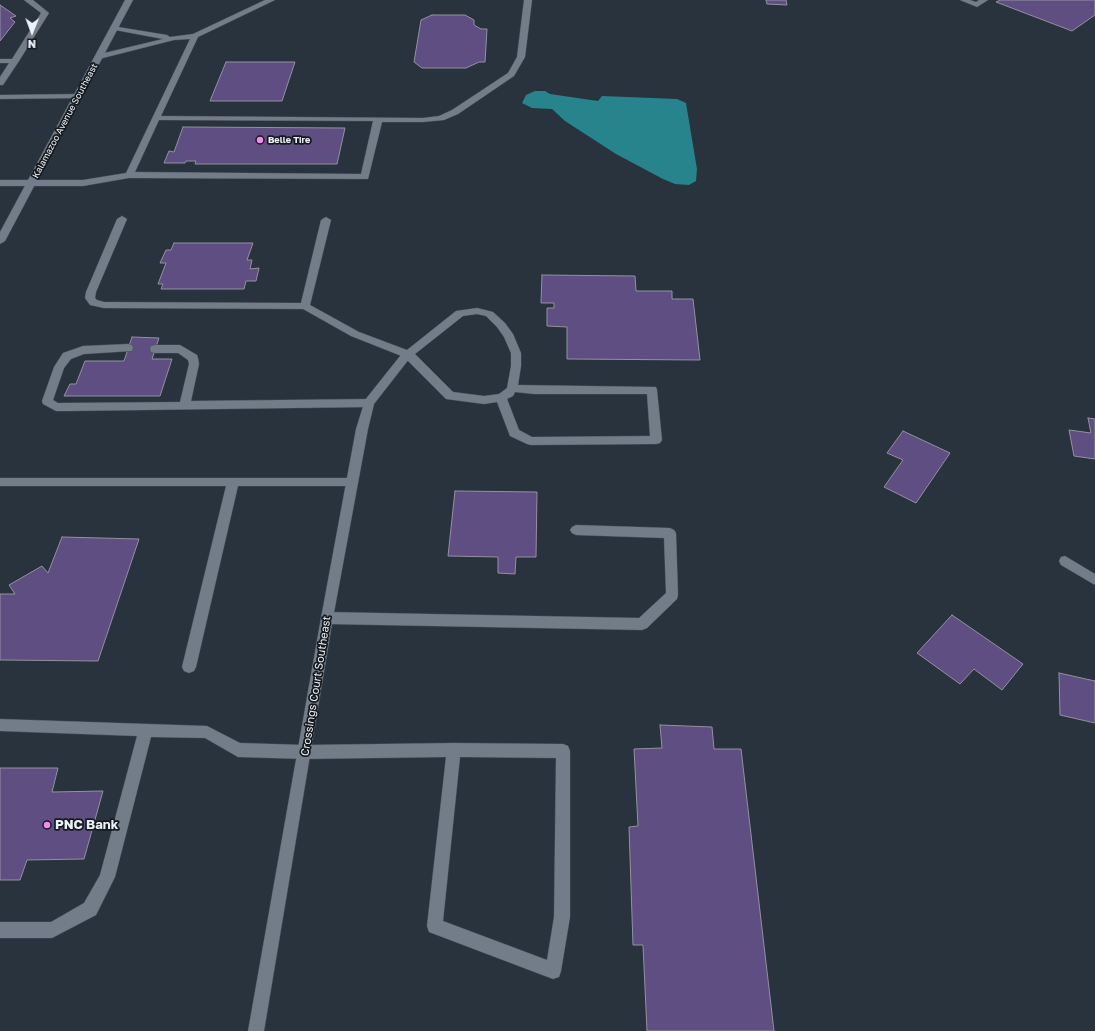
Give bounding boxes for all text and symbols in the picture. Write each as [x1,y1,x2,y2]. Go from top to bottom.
north arrow [12,12,52,52]
text: N [27,38,36,51]
street label: Kalamazoo Avenue Southeast [30,62,100,180]
marker: Belle Tire [255,135,265,145]
place label: Belle Tire [268,135,310,145]
street label: Crossings Court Southeast [298,615,334,757]
place label: PNC Bank [55,817,118,833]
marker: PNC Bank [42,820,52,830]

